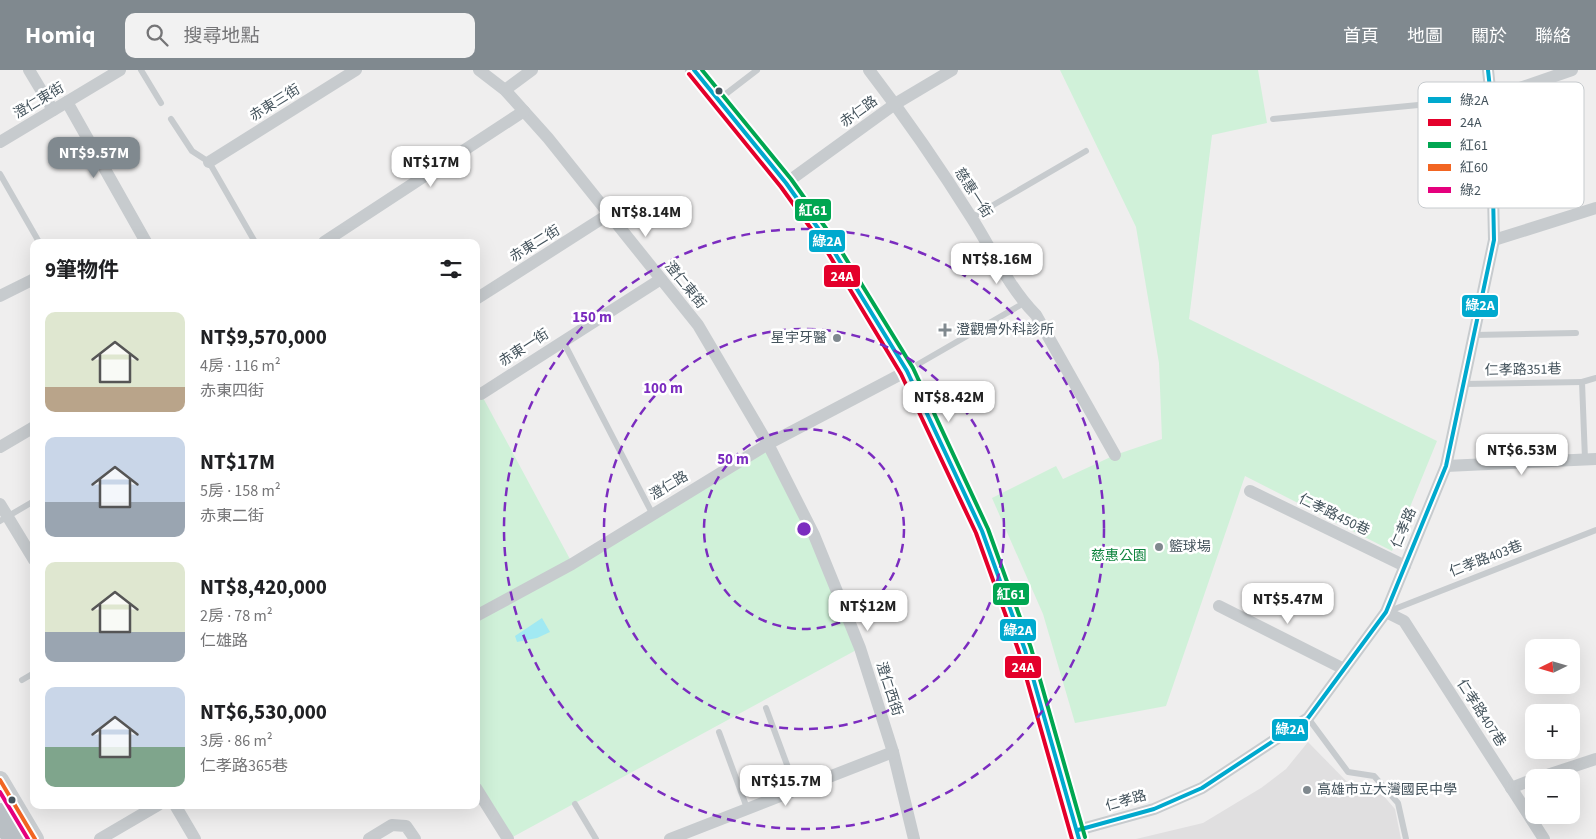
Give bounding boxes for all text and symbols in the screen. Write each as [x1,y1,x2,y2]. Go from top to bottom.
search box [125,13,475,58]
text: Homiq [25,18,95,53]
icon: search [143,21,171,49]
text: 搜尋地點 [183,23,259,50]
text: 首頁 [1343,24,1379,49]
text: 地圖 [1407,24,1443,49]
text: 關於 [1471,24,1507,49]
text: 聯絡 [1535,24,1571,49]
street label: 澄仁東街 [10,78,68,124]
street label: 赤東三街 [246,80,304,126]
legend [1418,82,1584,208]
unlabelled marker [714,86,724,96]
text: 綠2A [1460,91,1489,111]
street label: 赤仁路 [836,92,882,132]
text: 24A [1460,113,1482,133]
pin: NT$9.57M [42,136,146,179]
text: 紅61 [1460,136,1488,156]
text: NT$9.57M [59,142,129,164]
pin: NT$17M [390,146,472,188]
text: NT$17M [402,151,460,173]
text: 紅60 [1460,158,1488,178]
street label: 慈惠一街 [949,164,997,222]
text: 綠2 [1460,181,1481,201]
pin: NT$8.14M [594,196,698,238]
line badge: 紅61 [794,198,832,222]
text: NT$8.14M [611,201,681,223]
text: 紅61 [799,201,827,221]
street label: 赤東二街 [506,221,564,267]
line badge: 綠2A [808,229,846,253]
text: 綠2A [812,232,843,252]
pin: NT$8.16M [945,242,1049,285]
text: NT$8.16M [962,248,1032,270]
text: 9筆物件 [45,255,119,285]
icon: filters [437,255,465,283]
street label: 澄仁東街 [660,257,710,313]
line badge: 24A [823,264,861,288]
text: 24A [831,267,854,287]
line badge: 綠2A [1461,294,1499,318]
text: 綠2A [1465,296,1496,316]
text: 150 m [572,307,612,328]
place label: 澄觀骨外科診所 [956,320,1054,340]
text: NT$9,570,000 [200,322,327,352]
marker: 澄觀骨外科診所 [938,323,952,337]
street label: 赤東一街 [495,324,553,372]
place label: 星宇牙醫 [771,328,827,348]
icon: home [85,332,145,392]
marker: 星宇牙醫 [831,332,843,344]
text: 4房 · 116 m² [200,355,281,377]
street label: 仁孝路351巷 [1484,359,1562,381]
text: 100 m [643,378,683,399]
text: 赤東四街 [200,380,264,402]
pin: NT$8.42M [897,380,1001,423]
text: NT$8.42M [914,386,984,408]
pin: NT$6.53M [1470,434,1574,476]
text: NT$6.53M [1487,439,1557,461]
text: NT$17M [200,447,275,477]
text: 50 m [717,449,749,470]
icon: home [85,457,145,517]
street label: 澄仁路 [646,467,692,505]
text: 5房 · 158 m² [200,480,281,502]
street label: 仁孝路450巷 [1295,489,1373,541]
text: 赤東二街 [200,505,264,527]
street label: 仁孝路 [1387,505,1421,551]
centre of rings [795,520,813,538]
street label: 仁孝路403巷 [1447,536,1525,582]
place label: 籃球場 [1169,537,1211,557]
marker: 籃球場 [1153,541,1165,553]
park label: 慈惠公園 [1091,546,1147,566]
text: NT$8,420,000 [200,572,327,602]
icon: home [85,582,145,642]
line badge: 紅61 [992,582,1030,606]
pin: NT$5.47M [1236,582,1340,625]
text: 紅61 [997,585,1025,605]
text: NT$5.47M [1253,588,1323,610]
pin: NT$12M [827,590,909,632]
text: NT$12M [839,595,897,617]
text: 2房 · 78 m² [200,605,273,627]
line badge: 綠2A [999,618,1037,642]
text: 綠2A [1003,621,1034,641]
text: 仁雄路 [200,630,248,652]
north arrow [1525,639,1580,694]
map controls [1525,639,1580,824]
line badge: 24A [1004,655,1042,679]
text: 24A [1012,658,1035,678]
street label: 澄仁西街 [871,659,907,719]
street label: 仁孝路407巷 [1452,675,1510,751]
text: NT$6,530,000 [200,697,327,727]
button: + [1525,704,1580,759]
icon: home [85,707,145,767]
line badge: 綠2A [1271,718,1309,742]
text: 綠2A [1275,720,1306,740]
text: 3房 · 86 m² [200,730,273,752]
text: 仁孝路365巷 [200,755,288,777]
pin: NT$15.7M [734,764,838,807]
button: − [1525,769,1580,824]
text: NT$15.7M [751,770,821,792]
place label: 高雄市立大灣國民中學 [1317,780,1457,800]
marker: 高雄市立大灣國民中學 [1301,784,1313,796]
street label: 仁孝路 [1103,786,1149,816]
unlabelled marker [7,795,17,805]

